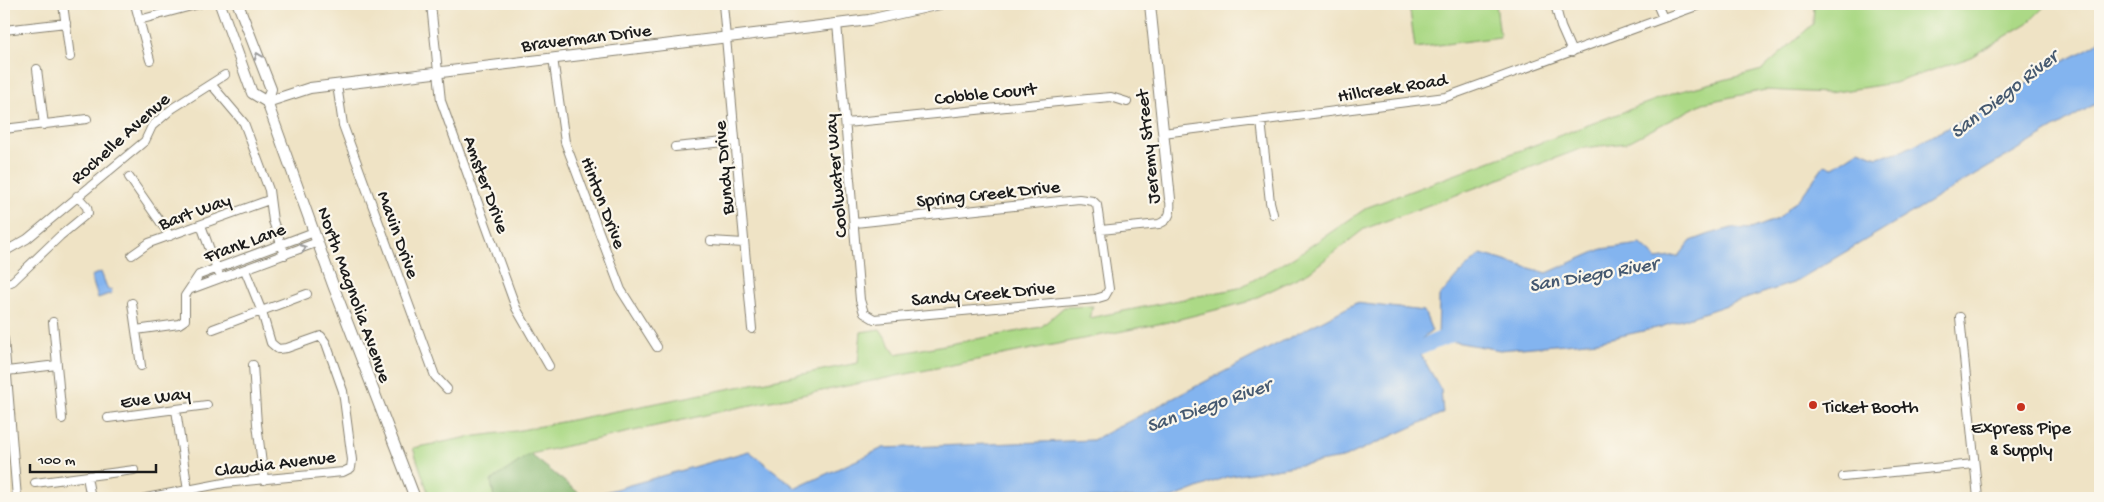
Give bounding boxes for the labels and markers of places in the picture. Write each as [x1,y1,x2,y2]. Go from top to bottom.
place label: Ticket Booth [1822,397,1919,420]
marker: Ticket Booth [1807,399,1819,411]
marker: Express Pipe & Supply [2015,401,2027,413]
place label: Express Pipe & Supply [1971,418,2071,463]

